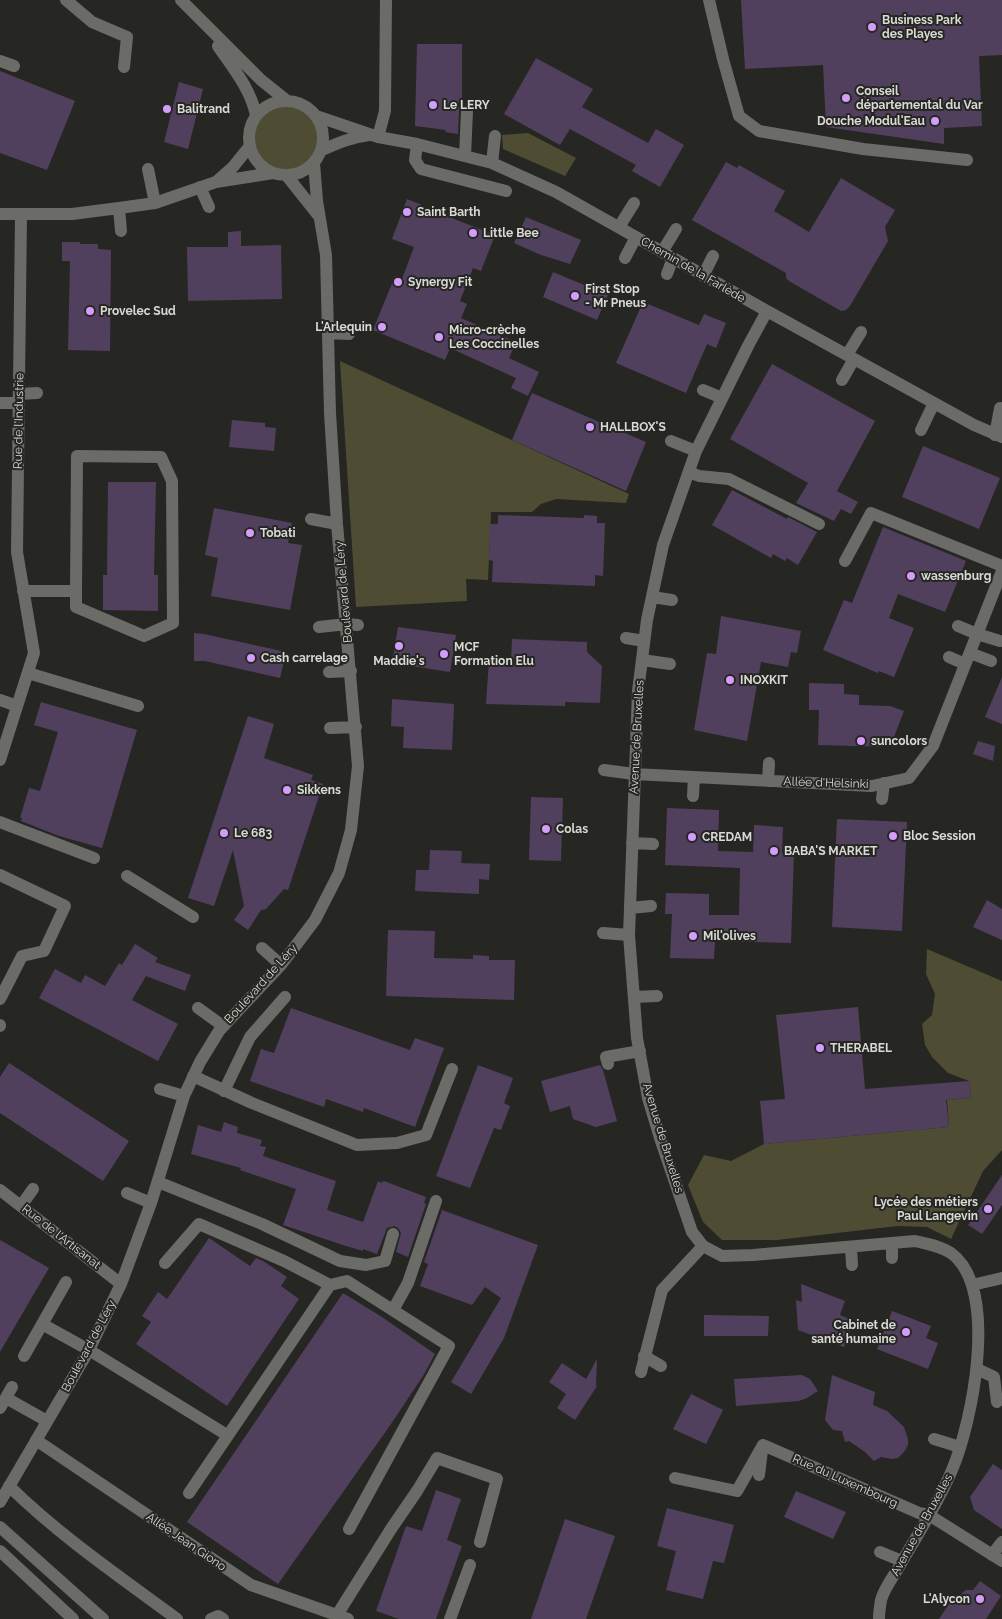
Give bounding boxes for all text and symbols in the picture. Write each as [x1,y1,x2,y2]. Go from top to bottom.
place label: Business Park des Playes [882,13,961,41]
marker: Business Park des Playes [866,21,878,33]
place label: Conseil départemental du Var [856,84,983,112]
marker: Conseil départemental du Var [840,92,852,104]
place label: Le LERY [443,98,490,112]
marker: Le LERY [427,99,439,111]
place label: Balitrand [177,102,230,116]
marker: Balitrand [161,103,173,115]
place label: Douche Modul'Eau [817,114,925,128]
marker: Douche Modul'Eau [929,115,941,127]
place label: Saint Barth [417,205,481,219]
marker: Saint Barth [401,206,413,218]
place label: Little Bee [483,226,539,240]
marker: Little Bee [467,227,479,239]
street label: Chemin de la Farlède [638,234,748,306]
place label: Synergy Fit [408,275,472,289]
marker: Synergy Fit [392,276,404,288]
place label: First Stop - Mr Pneus [585,282,646,310]
marker: First Stop - Mr Pneus [569,290,581,302]
place label: Provelec Sud [100,304,176,318]
marker: Provelec Sud [84,305,96,317]
place label: L'Arlequin [315,320,372,334]
marker: L'Arlequin [376,321,388,333]
place label: Micro-crèche Les Coccinelles [449,323,539,351]
marker: Micro-crèche Les Coccinelles [433,331,445,343]
street label: Rue de l'Industrie [11,373,27,469]
place label: HALLBOX'S [600,420,666,434]
marker: HALLBOX'S [584,421,596,433]
place label: Tobati [260,526,296,540]
marker: Tobati [244,527,256,539]
street label: Boulevard de Léry [332,541,356,643]
place label: wassenburg [921,569,991,583]
marker: wassenburg [905,570,917,582]
marker: Maddie's [393,640,405,652]
place label: MCF Formation Elu [454,640,534,668]
marker: MCF Formation Elu [438,648,450,660]
place label: Cash carrelage [261,651,348,665]
marker: Cash carrelage [245,652,257,664]
place label: Maddie's [373,654,425,668]
place label: INOXKIT [740,673,788,687]
marker: INOXKIT [724,674,736,686]
street label: Avenue de Bruxelles [627,680,647,794]
place label: suncolors [871,734,927,748]
marker: suncolors [855,735,867,747]
street label: Allée d'Helsinki [783,774,869,792]
place label: Sikkens [297,783,341,797]
marker: Sikkens [281,784,293,796]
place label: Colas [556,822,588,836]
marker: Colas [540,823,552,835]
place label: Le 683 [234,826,272,840]
marker: Le 683 [218,827,230,839]
place label: Bloc Session [903,829,976,843]
place label: CREDAM [702,830,752,844]
marker: Bloc Session [887,830,899,842]
marker: CREDAM [686,831,698,843]
place label: BABA'S MARKET [784,844,877,858]
marker: BABA'S MARKET [768,845,780,857]
place label: Mil'olives [703,929,756,943]
marker: Mil'olives [687,930,699,942]
street label: Boulevard de Léry [222,941,300,1027]
place label: THERABEL [830,1041,892,1055]
marker: THERABEL [814,1042,826,1054]
street label: Avenue de Bruxelles [639,1081,687,1195]
place label: Lycée des métiers Paul Langevin [874,1195,978,1223]
street label: Rue de l'Artisanat [19,1202,103,1272]
marker: Lycée des métiers Paul Langevin [982,1203,994,1215]
street label: Boulevard de Léry [59,1298,119,1394]
place label: Cabinet de santé humaine [811,1318,896,1346]
marker: Cabinet de santé humaine [900,1326,912,1338]
street label: Rue du Luxembourg [790,1451,900,1511]
street label: Avenue de Bruxelles [888,1472,956,1578]
street label: Allée Jean Giono [143,1510,229,1574]
place label: L'Alycon [923,1592,970,1606]
marker: L'Alycon [974,1593,986,1605]

